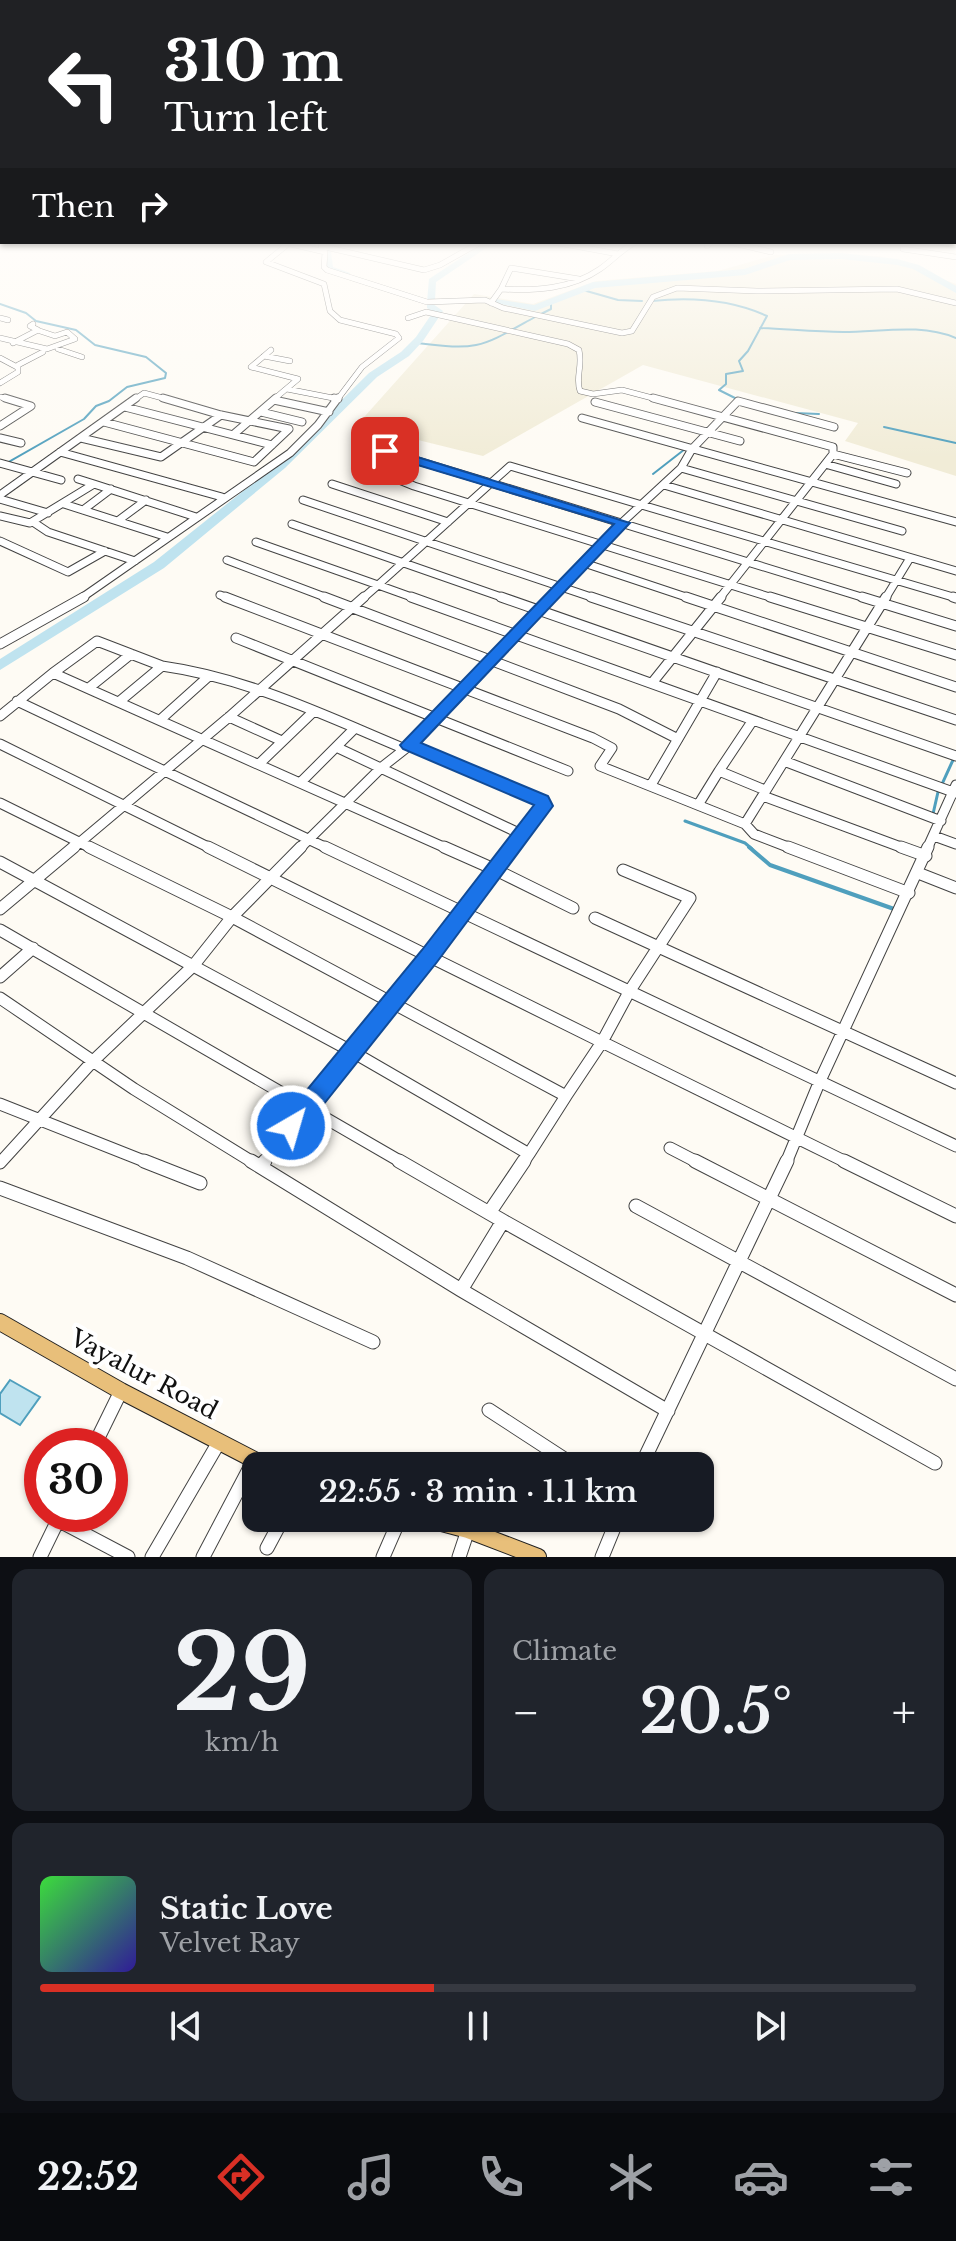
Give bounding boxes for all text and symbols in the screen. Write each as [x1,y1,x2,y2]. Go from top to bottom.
text: 310 m [164,27,343,96]
icon: left [32,32,136,136]
text: Turn left [164,96,328,141]
icon: right [131,184,175,228]
text: Then [32,188,115,225]
pin [351,417,419,485]
icon: arrive [363,429,407,473]
position arrow [249,1084,333,1168]
street label: Vayalur Road [64,1322,223,1425]
speed limit sign: 30 [24,1428,128,1532]
text: 22:55 · 3 min · 1.1 km [319,1473,637,1510]
text: 29 [173,1609,311,1738]
text: Climate [512,1635,617,1667]
text: 20.5° [639,1675,792,1749]
text: − [512,1685,540,1740]
text: + [892,1685,916,1740]
text: km/h [205,1726,279,1758]
text: Static Love [160,1890,333,1927]
text: Velvet Ray [160,1927,300,1959]
icon: previous [164,2004,208,2048]
icon: pause [456,2004,500,2048]
icon: next [748,2004,792,2048]
icon: directions [213,2149,269,2205]
icon: music [343,2149,399,2205]
icon: phone [473,2149,529,2205]
icon: climate [603,2149,659,2205]
icon: car [733,2149,789,2205]
icon: filters [863,2149,919,2205]
text: 22:52 [37,2155,139,2200]

